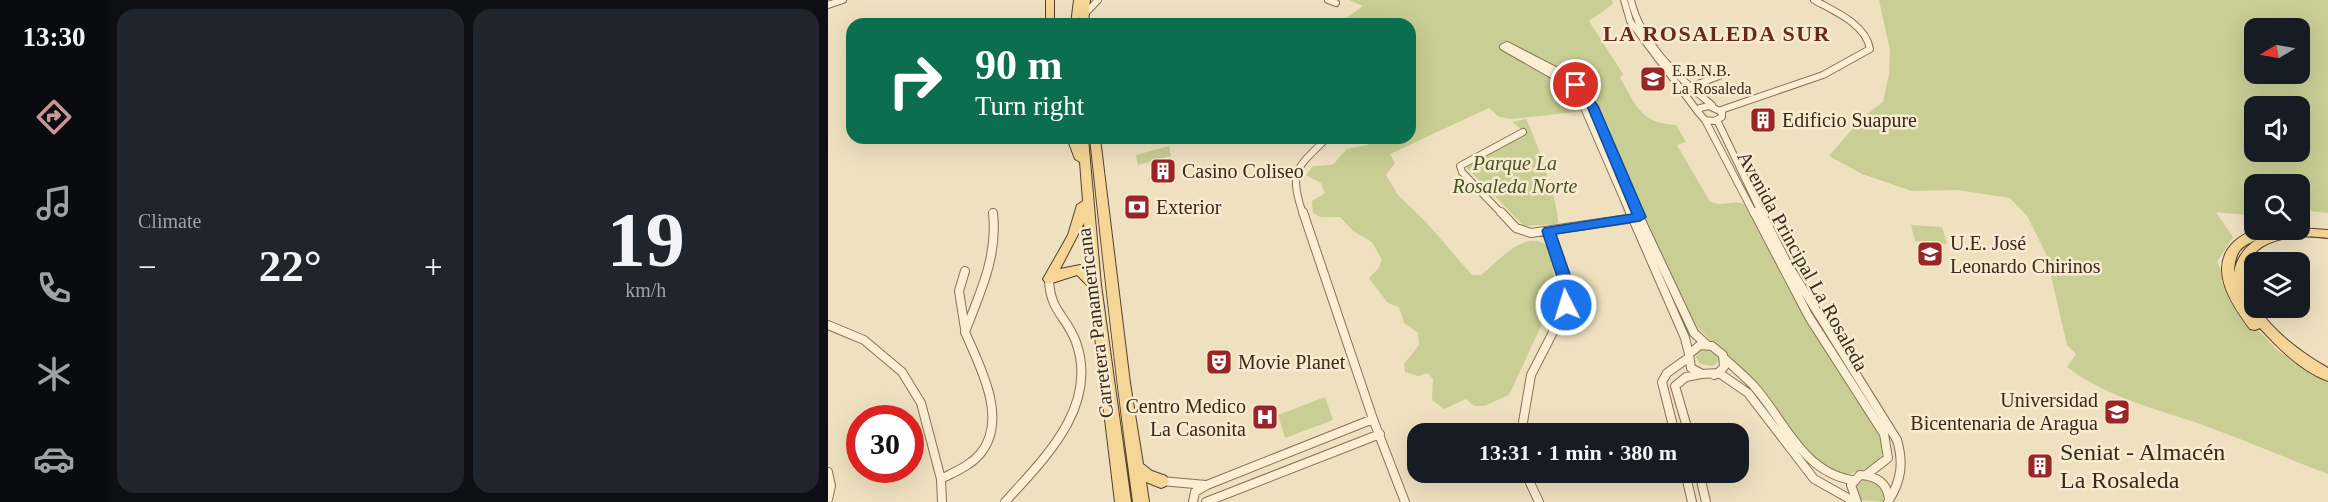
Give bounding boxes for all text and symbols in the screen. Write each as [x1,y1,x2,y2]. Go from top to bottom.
north arrow [2244,18,2310,84]
map controls [2244,18,2310,318]
district label: LA ROSALEDA SUR [1603,21,1831,46]
text: 13:30 [23,22,86,52]
icon: right [876,42,954,120]
text: 90 m [975,42,1063,88]
pin [1550,59,1601,110]
place label: E.B.N.B. La Rosaleda [1672,62,1752,97]
school or university icon: E.B.N.B. La Rosaleda [1638,64,1668,94]
icon: arrive [1559,68,1592,101]
text: Turn right [975,91,1084,121]
icon: directions [33,96,75,138]
button: sound [2244,96,2310,162]
building icon: Edificio Suapure [1748,105,1778,135]
place label: Edificio Suapure [1782,109,1917,132]
street label: Avenida Principal La Rosaleda [1732,147,1873,375]
park label: Parque La Rosaleda Norte [1452,152,1578,197]
building icon: Casino Coliseo [1148,156,1178,186]
place label: Casino Coliseo [1182,160,1304,182]
button: search [2244,174,2310,240]
icon: music [33,182,75,224]
bank icon: Exterior [1122,192,1152,222]
text: 19 [607,196,685,283]
place label: Exterior [1156,196,1222,218]
text: Climate [138,210,201,232]
street label: Carretera Panamericana [1072,226,1118,419]
place label: U.E. José Leonardo Chirinos [1950,232,2101,277]
school or university icon: U.E. José Leonardo Chirinos [1915,239,1945,269]
text: 22° [259,241,322,291]
text: − [138,249,157,285]
text: + [424,249,443,285]
button: layers [2244,252,2310,318]
icon: phone [33,267,75,309]
position arrow [1534,273,1598,337]
text: km/h [625,279,666,301]
theatre icon: Movie Planet [1204,347,1234,377]
place label: Movie Planet [1238,351,1346,373]
icon: climate [33,353,75,395]
place label: Universidad Bicentenaria de Aragua [1910,389,2098,435]
place label: Centro Medico La Casonita [1125,395,1246,440]
school or university icon: Universidad Bicentenaria de Aragua [2102,397,2132,427]
hospital icon: Centro Medico La Casonita [1250,402,1280,432]
speed limit sign: 30 [846,405,924,483]
icon: car [33,438,75,480]
place label: Seniat - Almacén La Rosaleda [2060,439,2225,493]
text: 13:31 · 1 min · 380 m [1479,440,1677,465]
building icon: Seniat - Almacén La Rosaleda [2025,451,2055,481]

